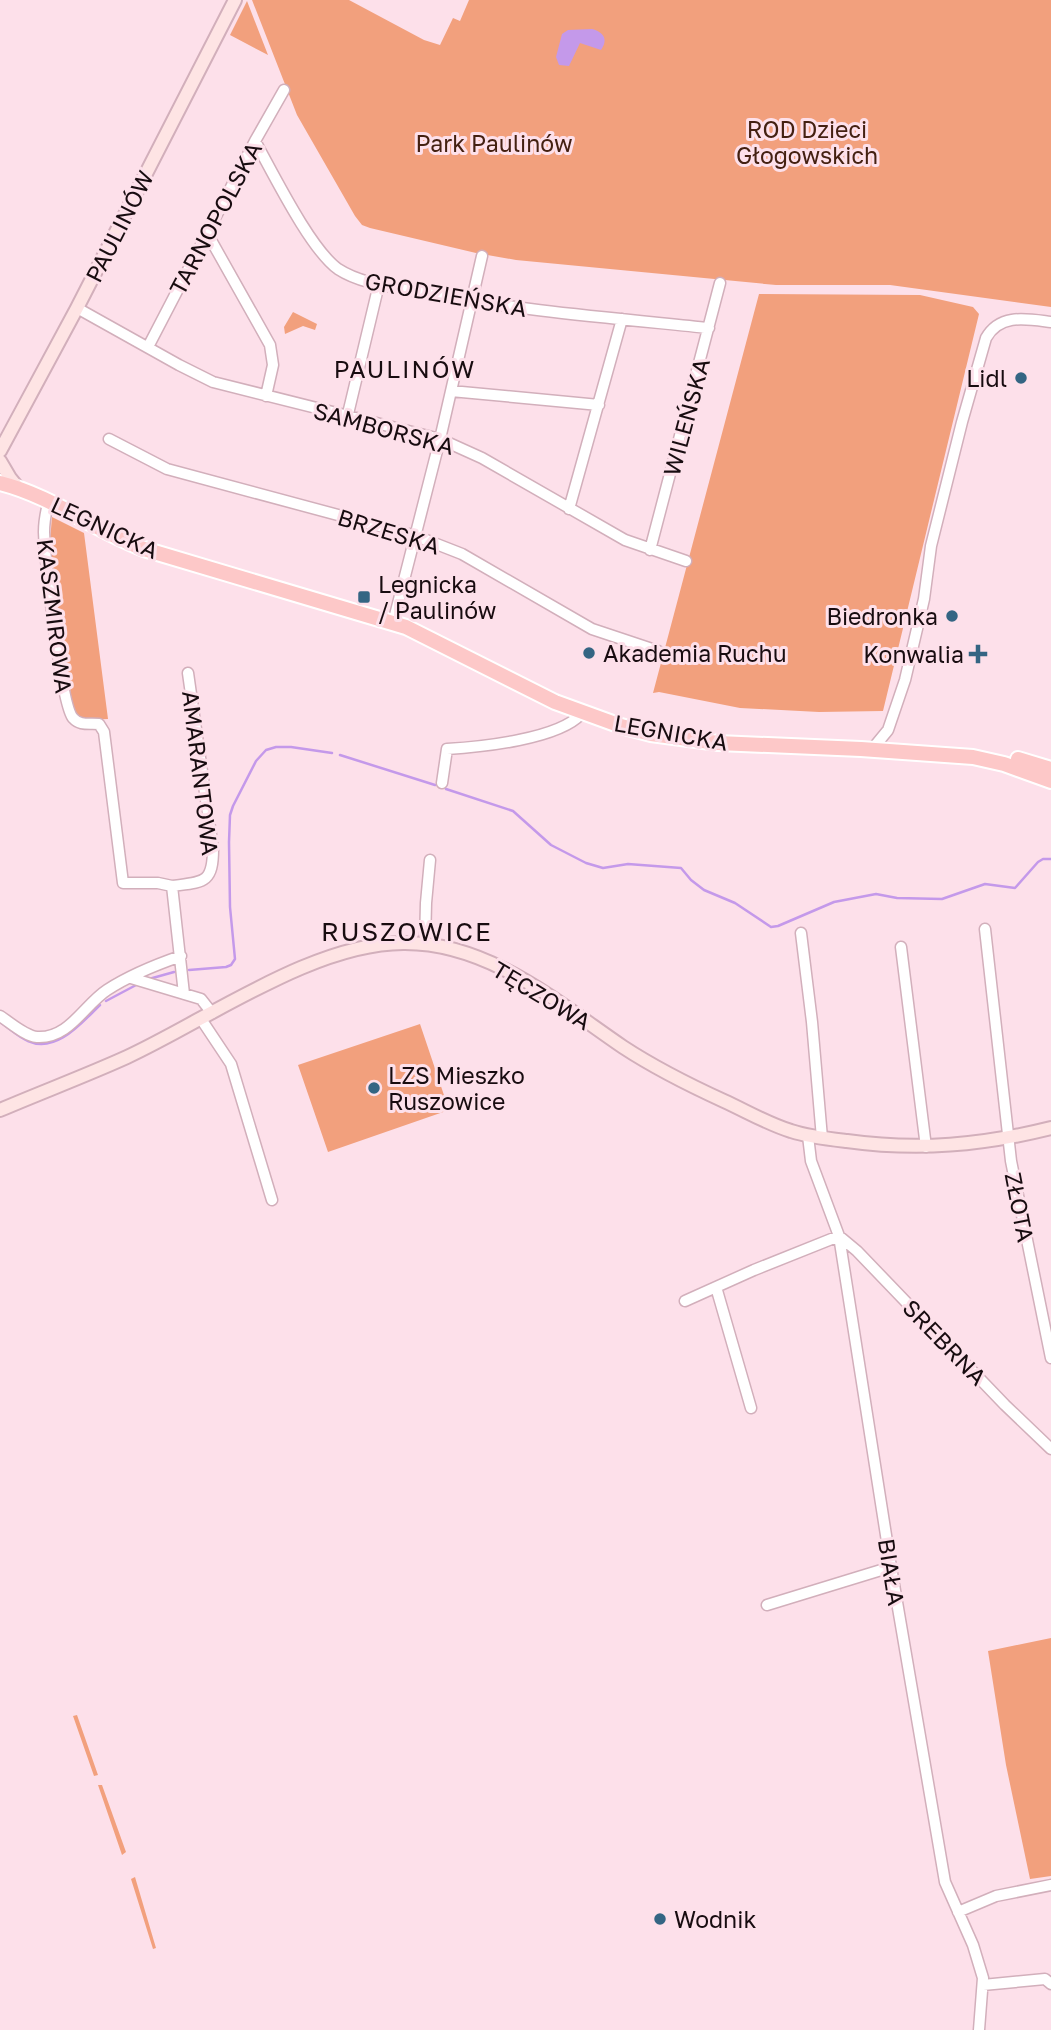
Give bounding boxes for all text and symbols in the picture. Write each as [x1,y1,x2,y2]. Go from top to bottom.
park label: ROD Dzieci Głogowskich [736,115,878,169]
park label: Park Paulinów [415,129,573,157]
street label: TARNOPOLSKA [163,137,267,299]
street label: PAULINÓW [79,166,159,286]
street label: GRODZIEŃSKA [363,266,529,322]
district label: PAULINÓW [334,354,476,383]
street label: WILEŃSKA [657,355,715,479]
place label: Lidl [966,364,1007,392]
marker: Lidl [1013,370,1029,386]
street label: SAMBORSKA [311,396,457,460]
street label: LEGNICKA [47,490,163,564]
street label: BRZESKA [335,502,443,560]
street label: KASZMIROWA [32,537,78,695]
place label: Legnicka / Paulinów [378,570,496,624]
marker: Legnicka / Paulinów [356,589,372,605]
place label: Biedronka [826,602,938,630]
marker: Biedronka [944,608,960,624]
place label: Akademia Ruchu [603,639,787,667]
place label: Konwalia [863,640,964,668]
marker: Akademia Ruchu [581,645,597,661]
marker: Konwalia [970,646,986,662]
street label: AMARANTOWA [177,689,225,857]
street label: LEGNICKA [612,708,730,756]
district label: RUSZOWICE [321,916,493,947]
street label: TĘCZOWA [488,955,596,1035]
place label: LZS Mieszko Ruszowice [388,1061,525,1115]
marker: LZS Mieszko Ruszowice [366,1080,382,1096]
street label: ZŁOTA [1000,1170,1040,1244]
street label: SREBRNA [897,1293,993,1391]
street label: BIAŁA [873,1536,911,1608]
place label: Wodnik [674,1905,756,1933]
marker: Wodnik [652,1911,668,1927]

